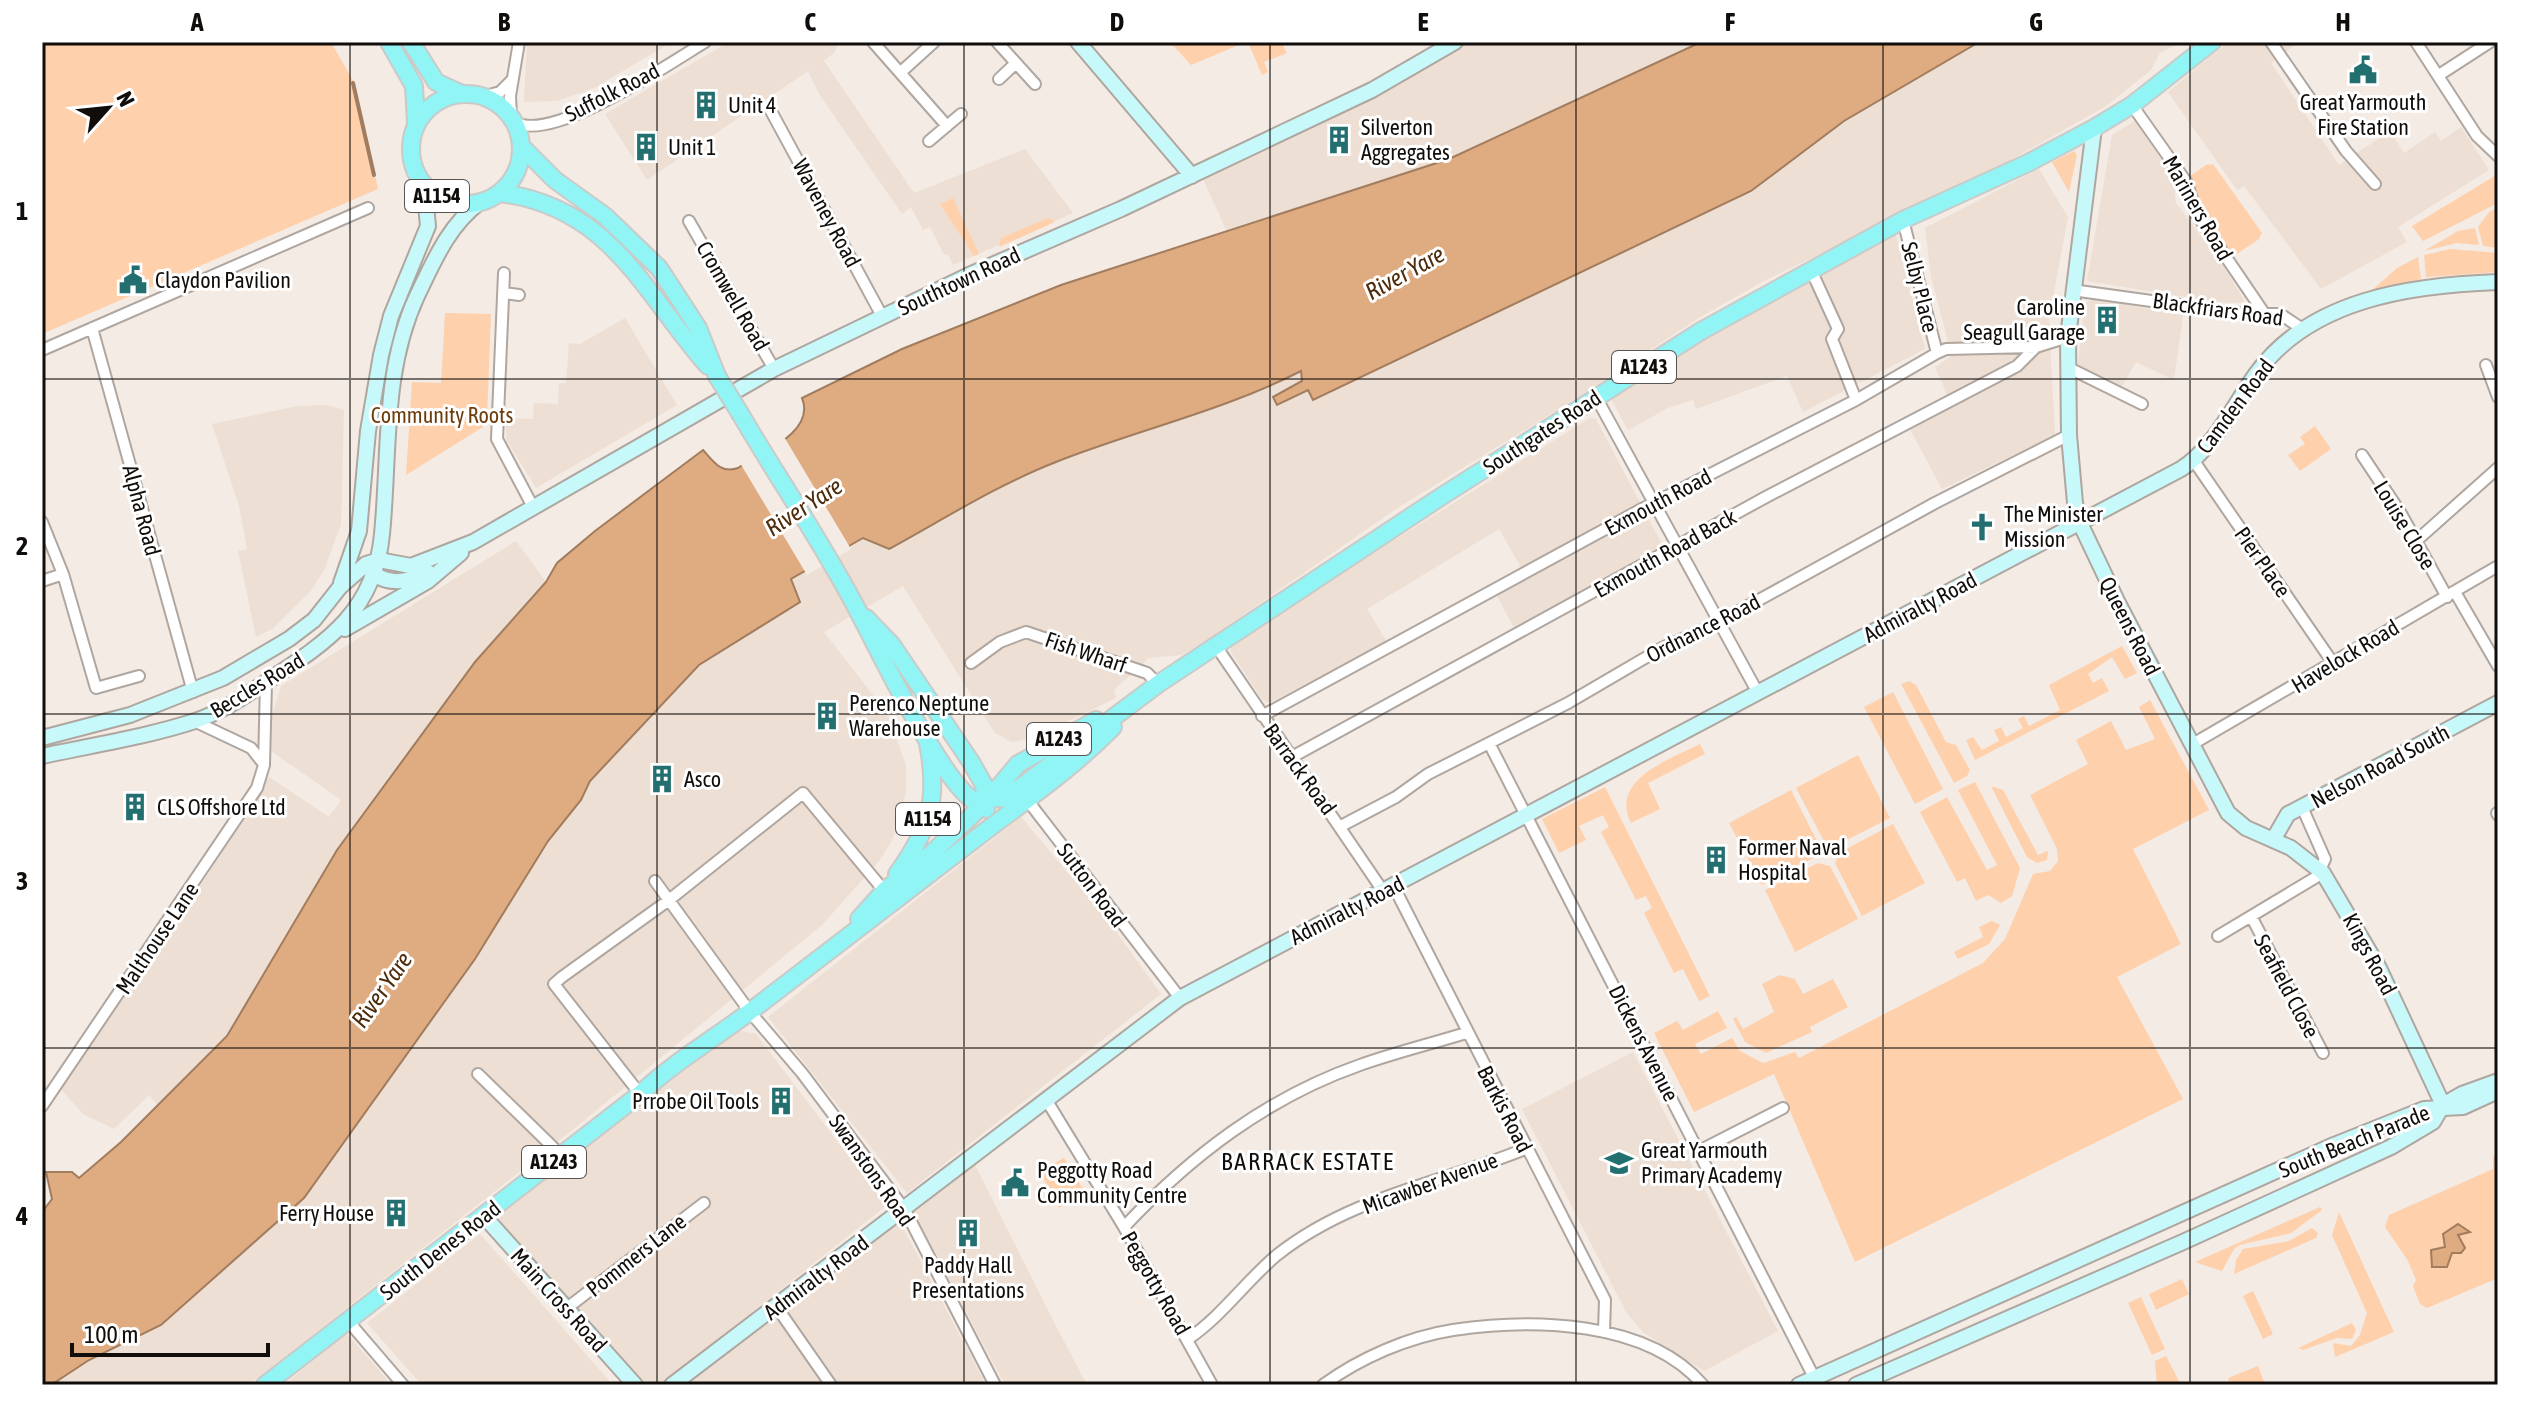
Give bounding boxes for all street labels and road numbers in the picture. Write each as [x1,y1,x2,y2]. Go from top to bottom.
street label: Suffolk Road [560,57,664,127]
street label: Mariners Road [2158,151,2238,265]
street label: Waveney Road [788,154,866,272]
road number: A1154 [405,180,469,212]
street label: Cromwell Road [691,237,775,355]
street label: Selby Place [1896,239,1944,335]
street label: Southtown Road [894,241,1024,321]
street label: Blackfriars Road [2151,287,2285,331]
road number: A1243 [1612,351,1676,383]
street label: Camden Road [2191,353,2279,459]
street label: Southgates Road [1478,384,1606,480]
street label: Alpha Road [117,462,167,558]
street label: Exmouth Road [1600,463,1716,541]
street label: Louise Close [2368,476,2442,574]
street label: Exmouth Road Back [1589,503,1741,603]
street label: Pier Place [2229,522,2297,602]
street label: Admiralty Road [1859,566,1981,648]
street label: Queens Road [2094,573,2166,679]
street label: Ordnance Road [1642,588,1764,668]
street label: Havelock Road [2287,614,2403,698]
street label: Fish Wharf [1042,626,1130,678]
street label: Beccles Road [205,647,309,723]
street label: Barrack Road [1258,718,1342,820]
street label: Nelson Road South [2306,719,2454,813]
road number: A1243 [1027,723,1091,755]
road number: A1154 [896,803,960,835]
street label: Sutton Road [1052,838,1132,932]
street label: Admiralty Road [1286,870,1408,950]
street label: Malthouse Lane [110,877,204,999]
street label: Kings Road [2338,909,2402,999]
street label: Seafield Close [2249,930,2325,1042]
street label: Dickens Avenue [1604,980,1684,1106]
street label: Barkis Road [1472,1061,1538,1157]
street label: South Beach Parade [2275,1099,2433,1183]
street label: Swanstons Road [824,1109,920,1231]
road number: A1243 [522,1146,586,1178]
street label: Micawber Avenue [1359,1146,1501,1220]
street label: South Denes Road [374,1195,506,1305]
street label: Pommers Lane [581,1208,691,1302]
street label: Peggotty Road [1116,1226,1196,1340]
street label: Admiralty Road [758,1229,874,1325]
street label: Main Cross Road [506,1243,612,1357]

